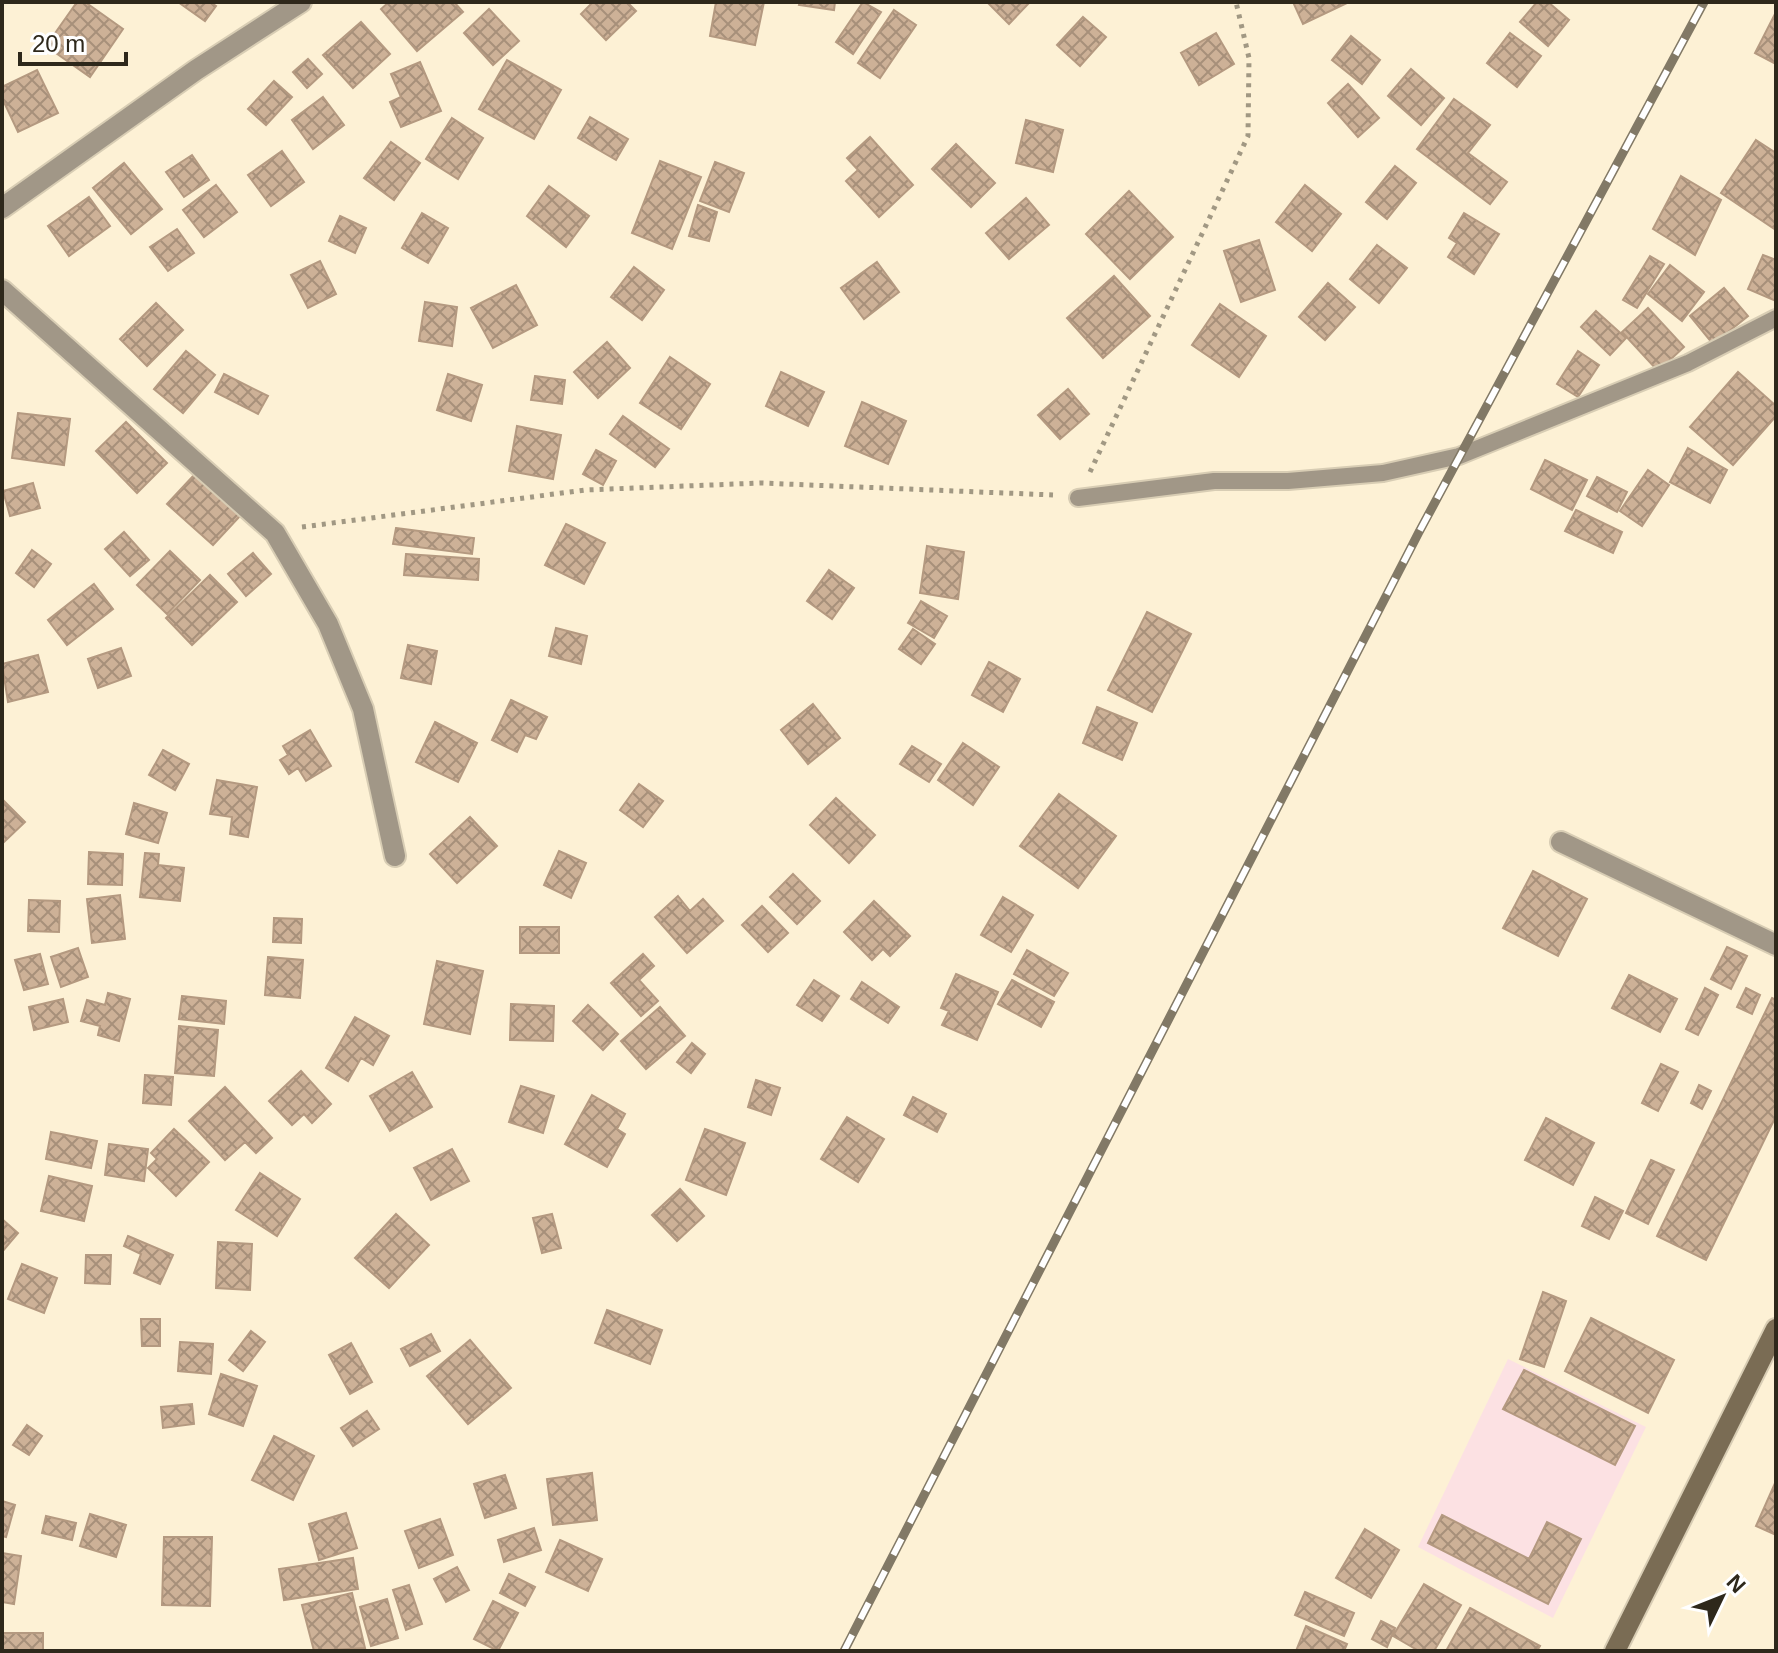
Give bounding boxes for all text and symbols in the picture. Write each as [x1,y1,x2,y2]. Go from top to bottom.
scale bar [20,16,126,66]
text: 20 m [32,30,85,57]
north arrow [1682,1557,1762,1637]
text: N [1722,1569,1751,1598]

